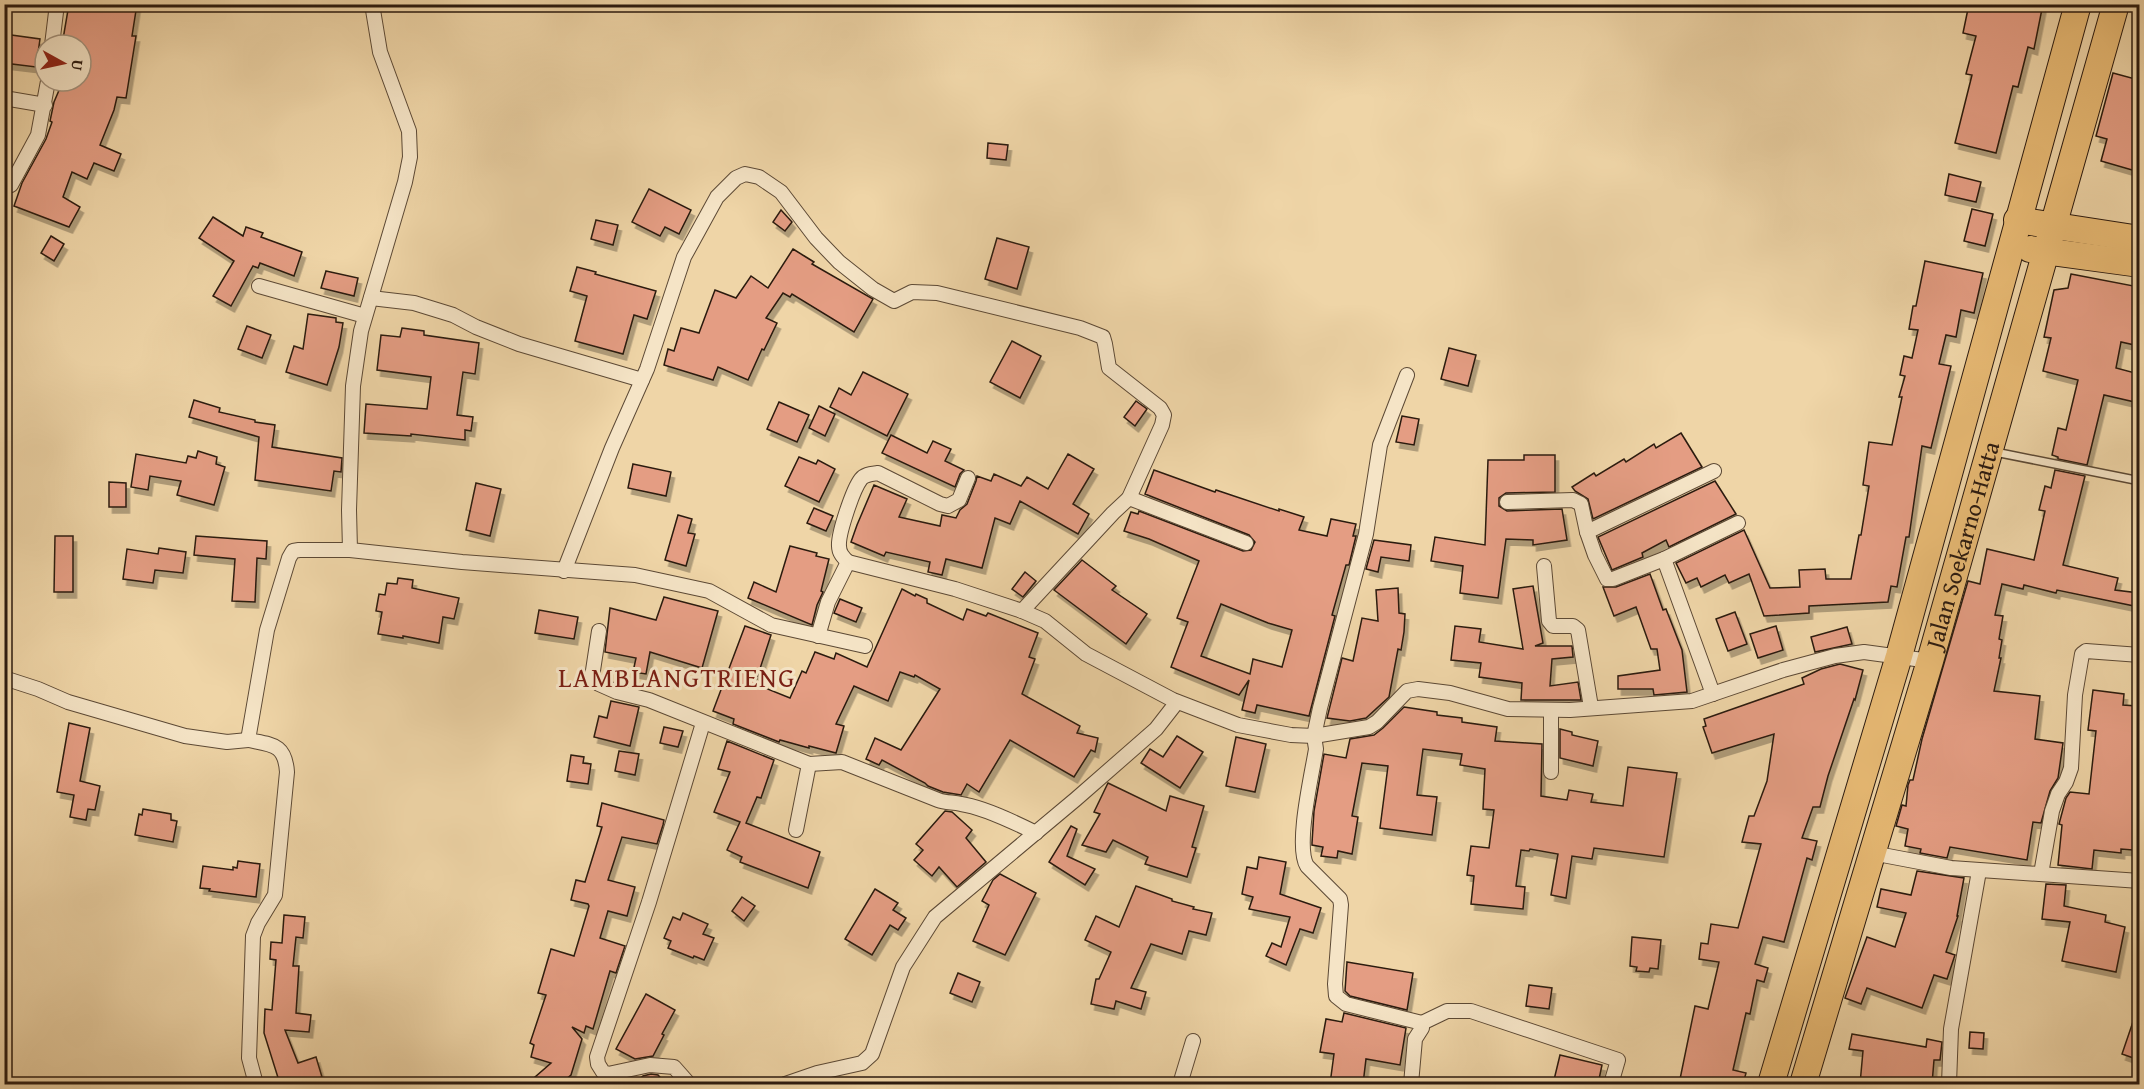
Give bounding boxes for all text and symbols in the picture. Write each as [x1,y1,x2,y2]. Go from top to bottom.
north arrow [33,33,93,93]
text: U [65,58,90,72]
street label: Jalan Soekarno-Hatta [1915,437,2008,656]
district label: LAMBLANGTRIENG [558,657,796,697]

